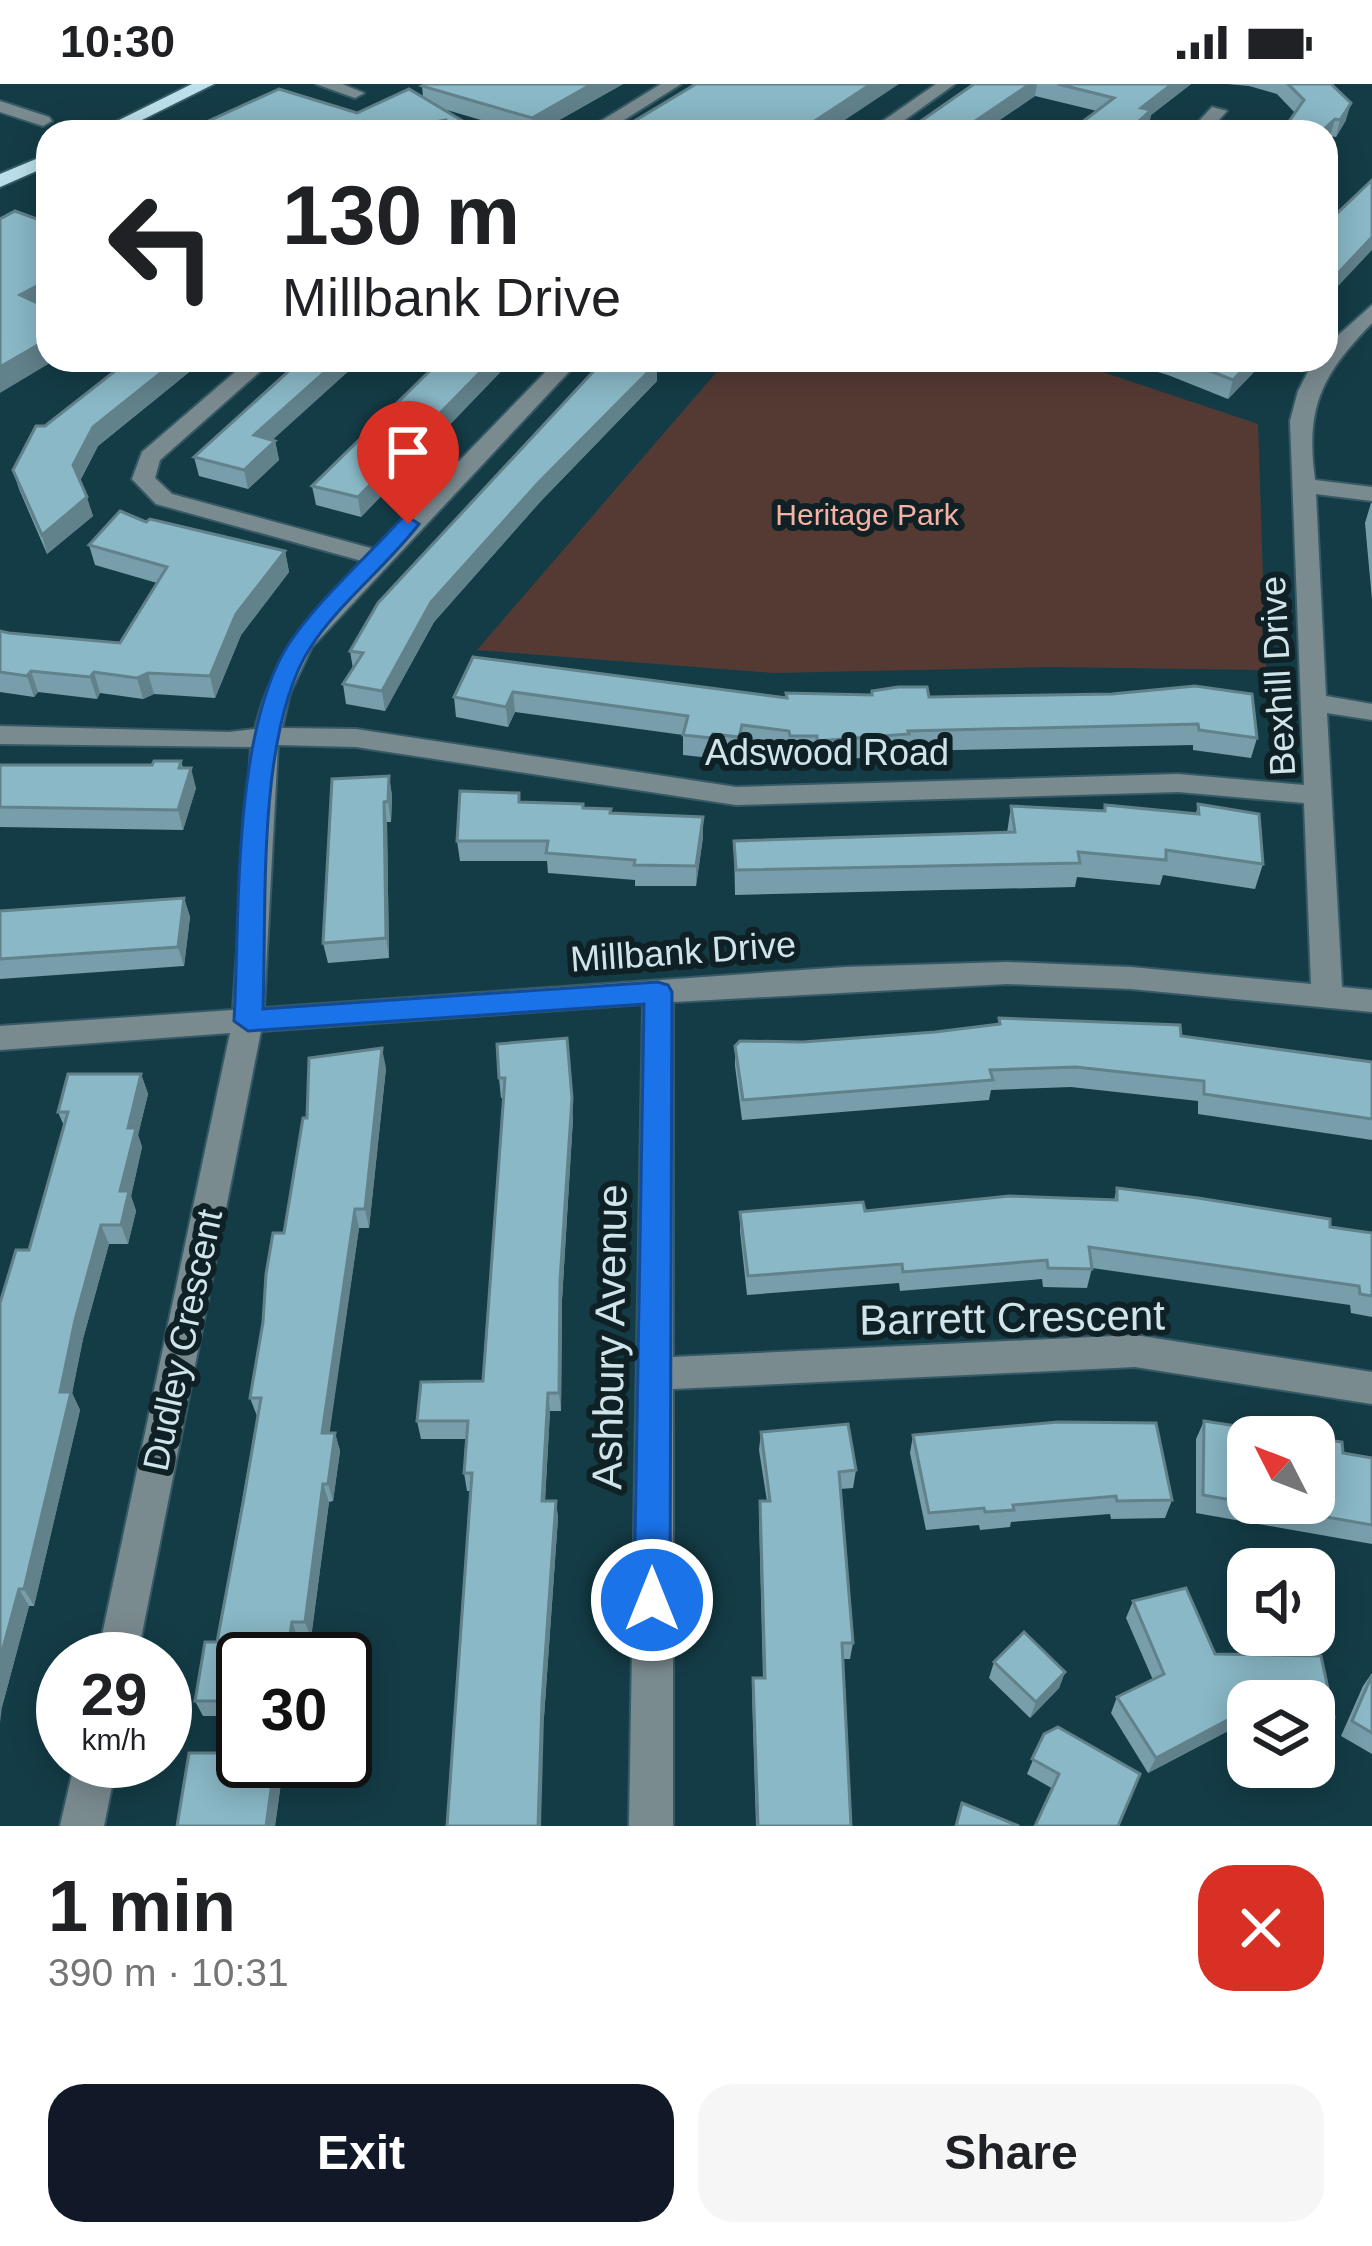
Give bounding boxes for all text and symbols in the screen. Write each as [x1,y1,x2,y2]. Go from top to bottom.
text: 10:30 [60,16,175,67]
icon: left [84,168,240,324]
text: 130 m [282,168,520,262]
text: Millbank Drive [282,267,621,327]
pin [357,401,459,524]
icon: arrive [375,419,441,485]
park label: Heritage Park [775,498,960,531]
street label: Bexhill Drive [1252,575,1303,777]
street label: Adswood Road [705,732,949,773]
street label: Millbank Drive [569,923,797,980]
street label: Ashbury Avenue [583,1184,636,1490]
street label: Dudley Crescent [135,1206,230,1475]
street label: Barrett Crescent [859,1291,1166,1344]
north arrow [1227,1416,1335,1524]
map controls [1227,1416,1335,1788]
position arrow [589,1537,715,1663]
button: sound [1227,1548,1335,1656]
speed limit sign: 30 [216,1632,372,1788]
text: 29 [81,1661,147,1728]
button: layers [1227,1680,1335,1788]
text: km/h [81,1723,147,1756]
button: close [1198,1865,1324,1991]
text: 1 min [48,1866,236,1946]
text: 390 m · 10:31 [48,1951,289,1994]
button: Exit [48,2084,674,2222]
button: Share [698,2084,1324,2222]

